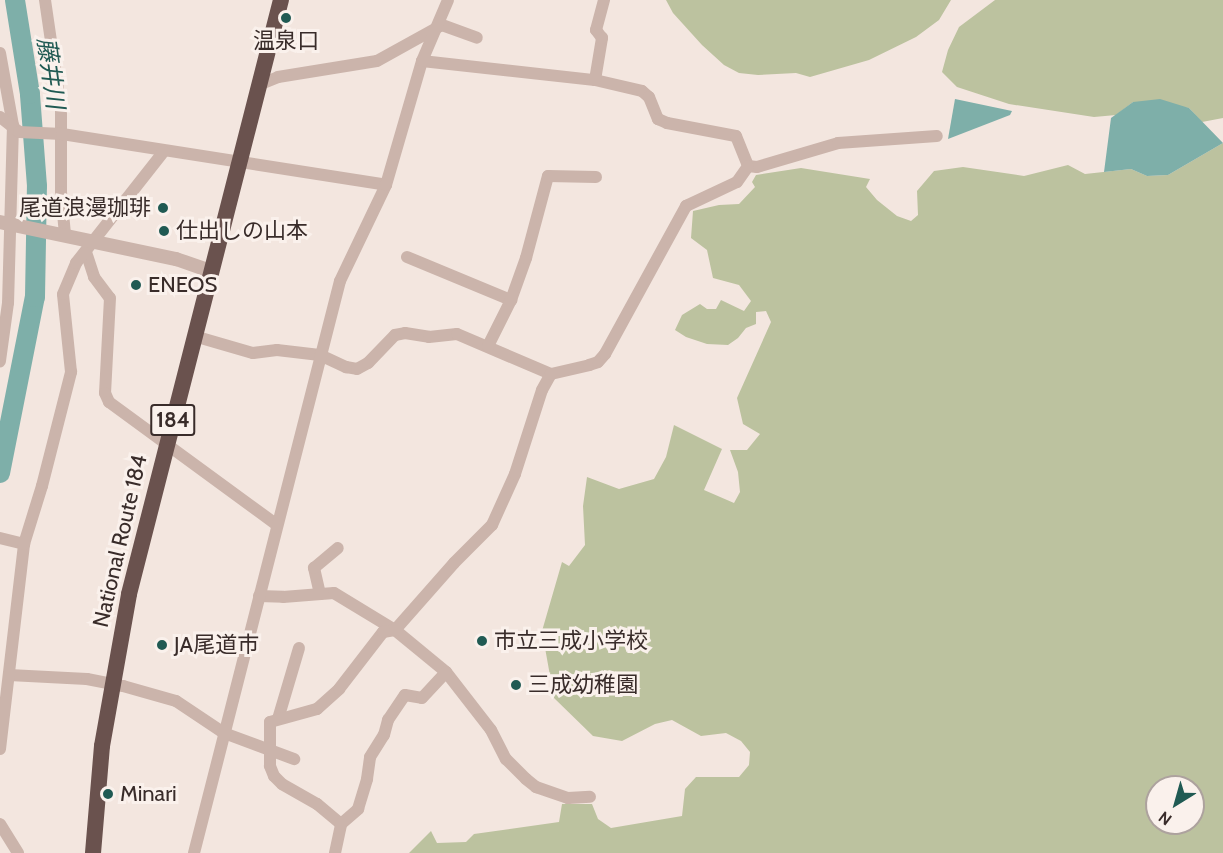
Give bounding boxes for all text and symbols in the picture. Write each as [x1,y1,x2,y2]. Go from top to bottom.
marker: 温泉口 [279,11,293,25]
place label: 温泉口 [253,28,319,54]
water label: 藤井川 [32,35,70,111]
place label: 尾道浪漫珈琲 [19,195,151,221]
marker: 尾道浪漫珈琲 [156,201,170,215]
place label: 仕出しの山本 [176,218,308,244]
marker: 仕出しの山本 [157,224,171,238]
place label: ENEOS [148,272,217,298]
marker: ENEOS [129,278,143,292]
road number: 184 [149,402,197,438]
street label: National Route 184 [87,452,153,630]
place label: 市立三成小学校 [494,628,648,654]
place label: JA尾道市 [174,632,259,658]
marker: 市立三成小学校 [475,634,489,648]
marker: JA尾道市 [155,638,169,652]
place label: 三成幼稚園 [528,672,638,698]
marker: 三成幼稚園 [509,678,523,692]
north arrow [1145,775,1205,835]
place label: Minari [120,781,177,807]
marker: Minari [101,787,115,801]
text: N [1155,807,1175,829]

